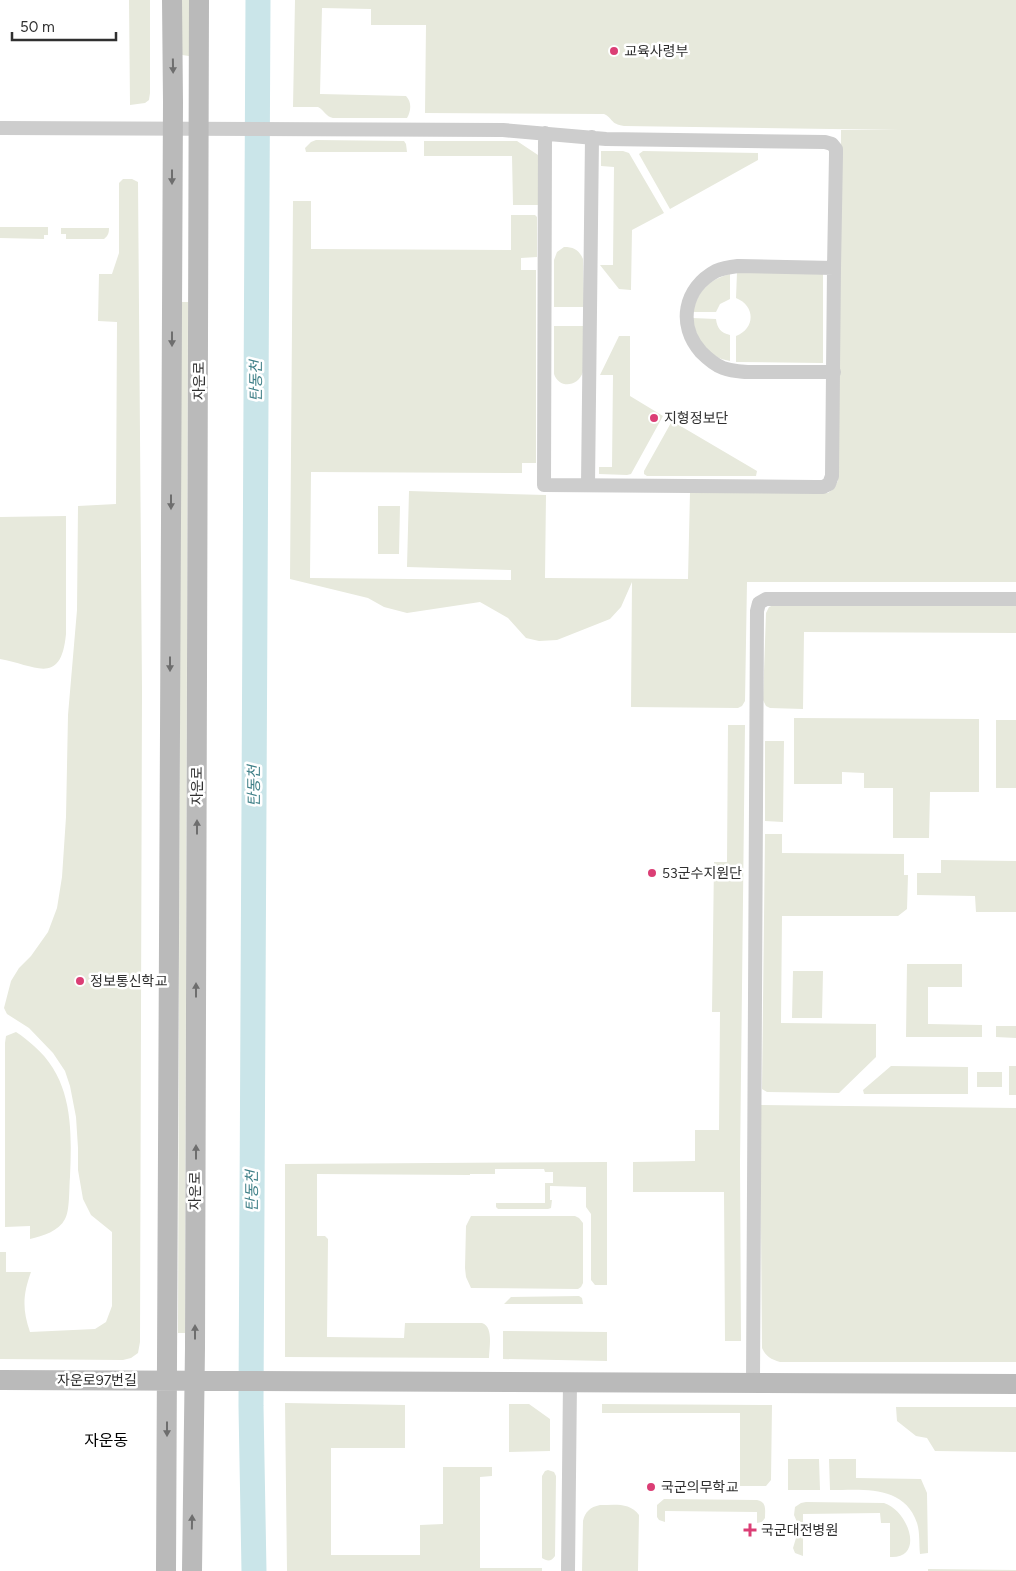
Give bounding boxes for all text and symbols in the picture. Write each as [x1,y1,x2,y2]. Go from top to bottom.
scale bar [12,10,116,42]
text: 50 m [20,18,55,36]
place label: 교육사령부 [624,43,689,60]
marker: 교육사령부 [608,45,620,57]
one-way arrow [169,58,177,74]
one-way arrow [168,169,176,185]
one-way arrow [168,331,176,347]
water label: 탄동천 [247,358,265,402]
street label: 자운로 [191,362,208,400]
place label: 지형정보단 [664,410,729,427]
marker: 지형정보단 [648,412,660,424]
one-way arrow [167,494,175,510]
one-way arrow [166,656,174,672]
water label: 탄동천 [245,763,263,807]
street label: 자운로 [189,767,206,805]
one-way arrow [193,819,201,835]
place label: 53군수지원단 [662,865,742,882]
marker: 53군수지원단 [646,867,658,879]
place label: 정보통신학교 [90,973,167,990]
marker: 정보통신학교 [74,975,86,987]
one-way arrow [192,981,200,997]
one-way arrow [192,1144,200,1160]
water label: 탄동천 [243,1168,261,1212]
street label: 자운로 [187,1172,204,1210]
one-way arrow [191,1324,199,1340]
street label: 자운로97번길 [57,1372,137,1389]
one-way arrow [163,1422,171,1438]
district label: 자운동 [84,1431,128,1450]
place label: 국군의무학교 [661,1479,738,1496]
marker: 국군의무학교 [645,1481,657,1493]
one-way arrow [188,1514,196,1530]
place label: 국군대전병원 [761,1522,838,1539]
marker: 국군대전병원 [743,1523,757,1537]

